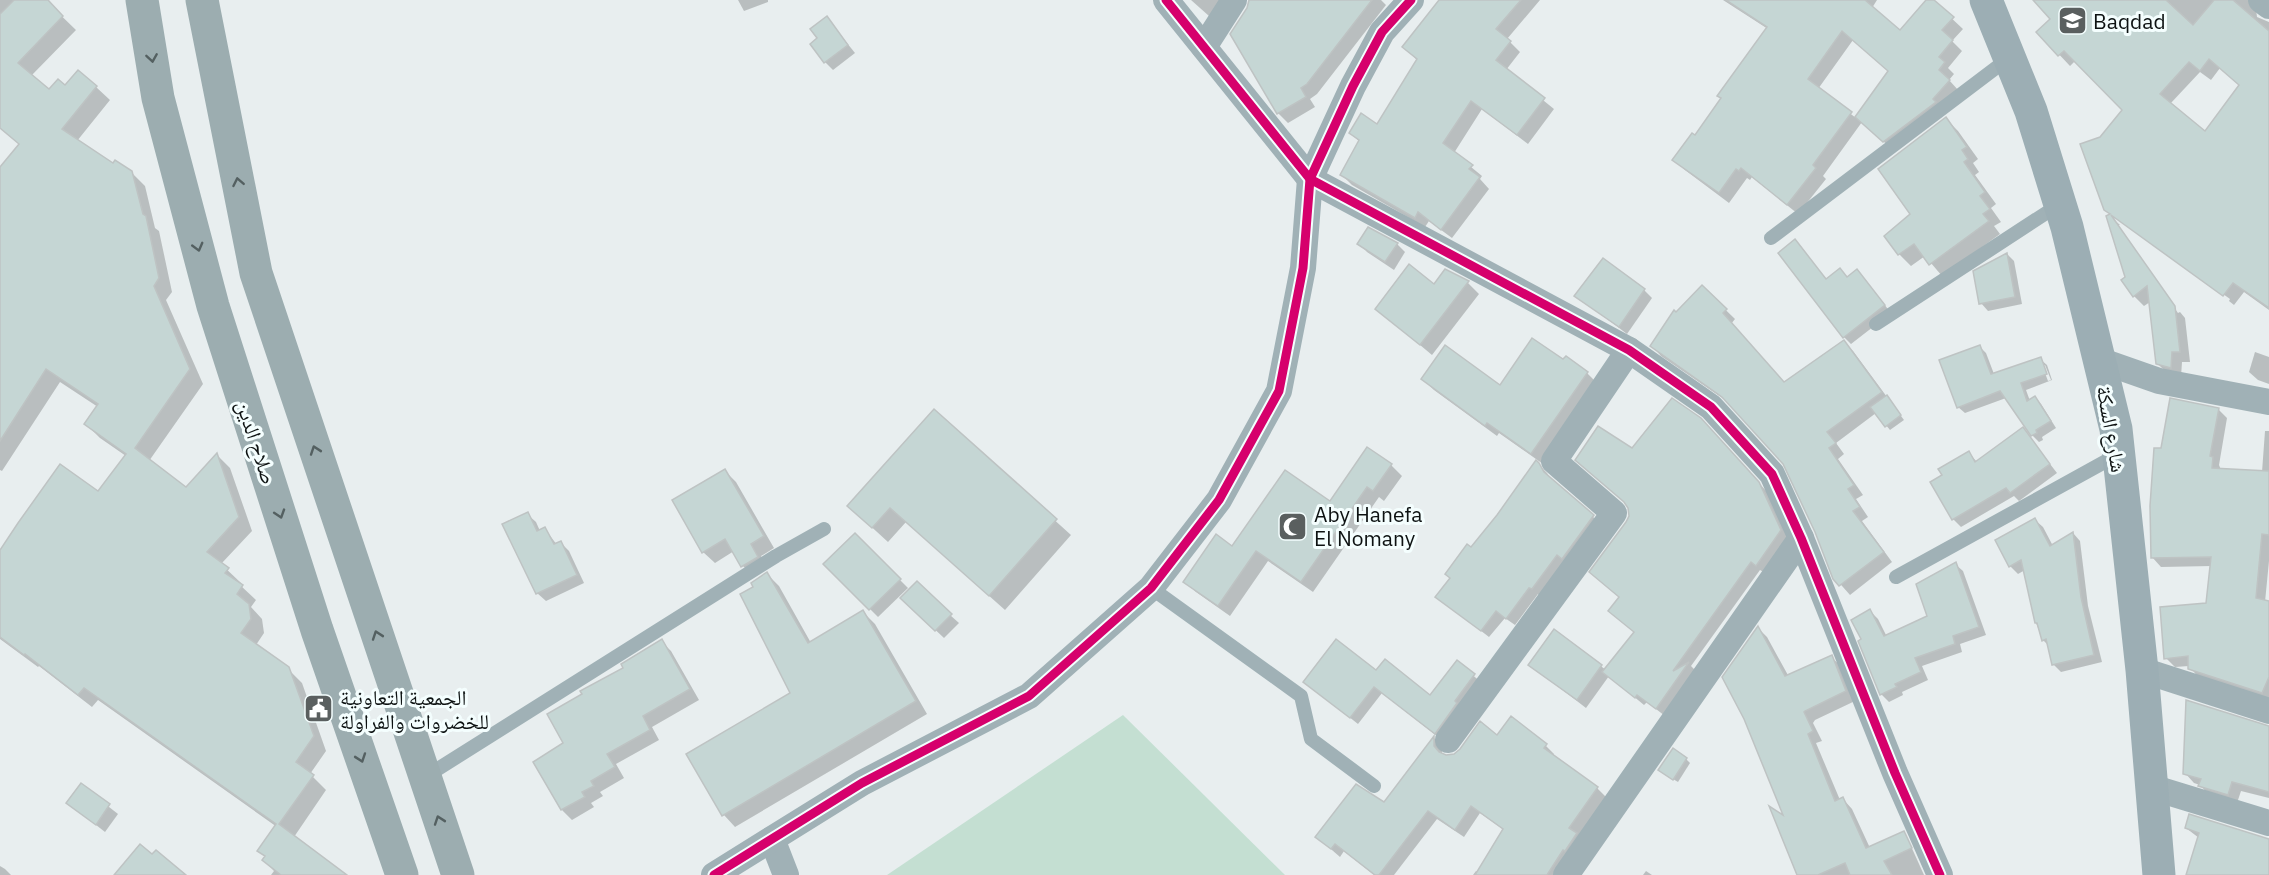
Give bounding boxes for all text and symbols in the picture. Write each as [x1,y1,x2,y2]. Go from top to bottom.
school or university icon: Baqdad [2056,5,2088,37]
place label: Baqdad [2093,7,2166,35]
one-way arrow [145,52,158,62]
one-way arrow [232,178,245,188]
one-way arrow [190,242,203,252]
street label: شارع السكة [2091,384,2133,474]
street label: صلاح الدين [230,397,284,487]
one-way arrow [310,445,322,456]
place label: Aby Hanefa El Nomany [1314,500,1423,552]
one-way arrow [273,508,285,519]
mosque icon: Aby Hanefa El Nomany [1277,510,1309,542]
one-way arrow [372,630,384,641]
place label: الجمعية التعاونية للخضروات والفراولة [340,683,489,735]
public building icon: الجمعية التعاونية للخضروات والفراولة [303,693,335,725]
one-way arrow [354,753,367,763]
one-way arrow [434,815,447,826]

